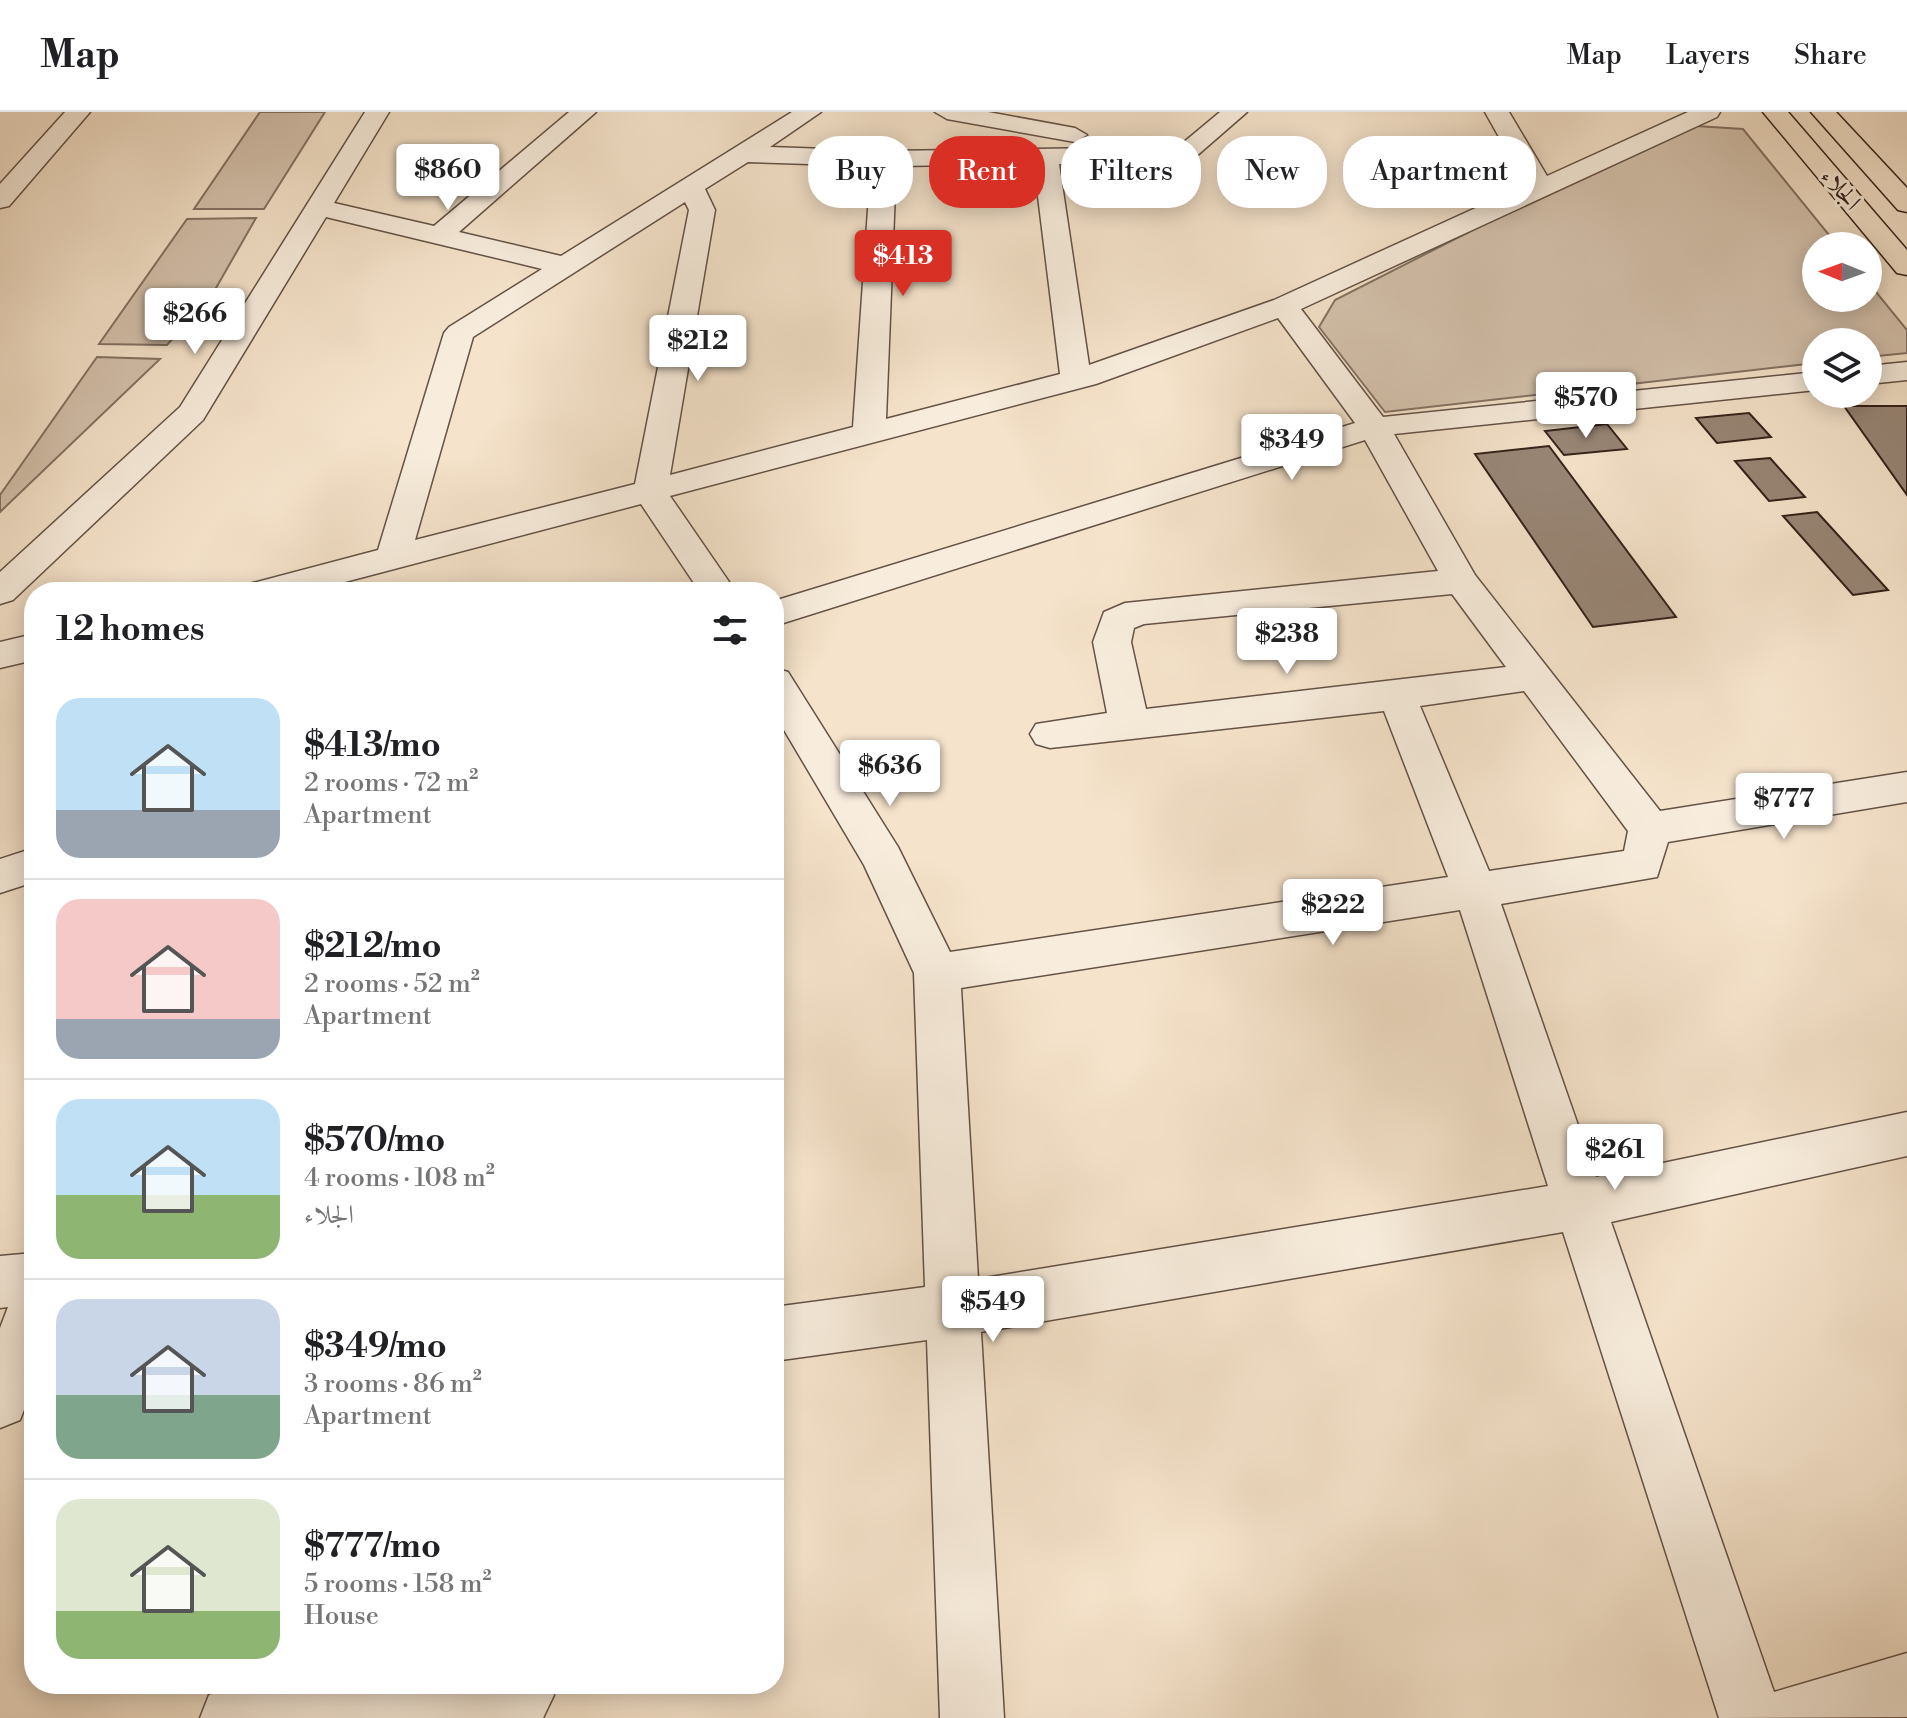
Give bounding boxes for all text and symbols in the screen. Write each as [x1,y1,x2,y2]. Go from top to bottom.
text: Map [40,32,120,79]
text: Map [1567,38,1622,73]
text: Layers [1666,38,1750,73]
text: Share [1794,38,1867,73]
chip: Buy [808,136,913,208]
chip: Rent [929,136,1045,208]
chip: Filters [1061,136,1201,208]
chip: New [1217,136,1327,208]
chip: Apartment [1343,136,1536,208]
pin: $860 [401,144,495,212]
text: $860 [414,154,482,186]
street label: الجلاء [1814,162,1867,217]
pin: $413 [856,230,950,298]
north arrow [1802,232,1882,312]
map controls [1802,232,1882,408]
text: $413 [873,240,933,272]
pin: $266 [148,288,242,356]
text: $266 [163,298,227,330]
pin: $212 [651,315,745,383]
text: $212 [667,325,729,357]
button: layers [1802,328,1882,408]
pin: $570 [1539,372,1633,440]
text: $570 [1554,382,1618,414]
pin: $349 [1245,414,1339,482]
text: $349 [1259,424,1325,456]
icon: filters [708,608,752,652]
pin: $238 [1240,608,1334,676]
text: 12 homes [56,609,205,651]
text: $238 [1255,618,1319,650]
text: $413/mo [304,725,441,767]
icon: home [120,730,216,826]
pin: $636 [843,740,937,808]
text: $636 [858,750,922,782]
text: 2 rooms · 72 m² [304,767,478,799]
pin: $777 [1737,773,1831,841]
text: $777 [1754,783,1814,815]
text: Apartment [304,799,432,831]
pin: $222 [1286,879,1380,947]
text: $222 [1301,889,1365,921]
text: $212/mo [304,926,442,968]
icon: home [120,931,216,1027]
text: 2 rooms · 52 m² [304,968,480,1000]
text: Apartment [304,1000,432,1032]
text: $570/mo [304,1120,445,1162]
pin: $261 [1568,1124,1662,1192]
icon: home [120,1131,216,1227]
text: $261 [1585,1134,1645,1166]
text: 4 rooms · 108 m² [304,1162,495,1194]
text: الجلاء [304,1199,354,1231]
pin: $549 [946,1276,1040,1344]
text: $549 [960,1286,1026,1318]
text: $349/mo [304,1326,447,1368]
icon: home [120,1331,216,1427]
text: 3 rooms · 86 m² [304,1368,482,1400]
text: Apartment [304,1400,432,1432]
text: $777/mo [304,1526,441,1568]
icon: home [120,1531,216,1627]
text: 5 rooms · 158 m² [304,1568,492,1600]
text: House [304,1600,379,1632]

